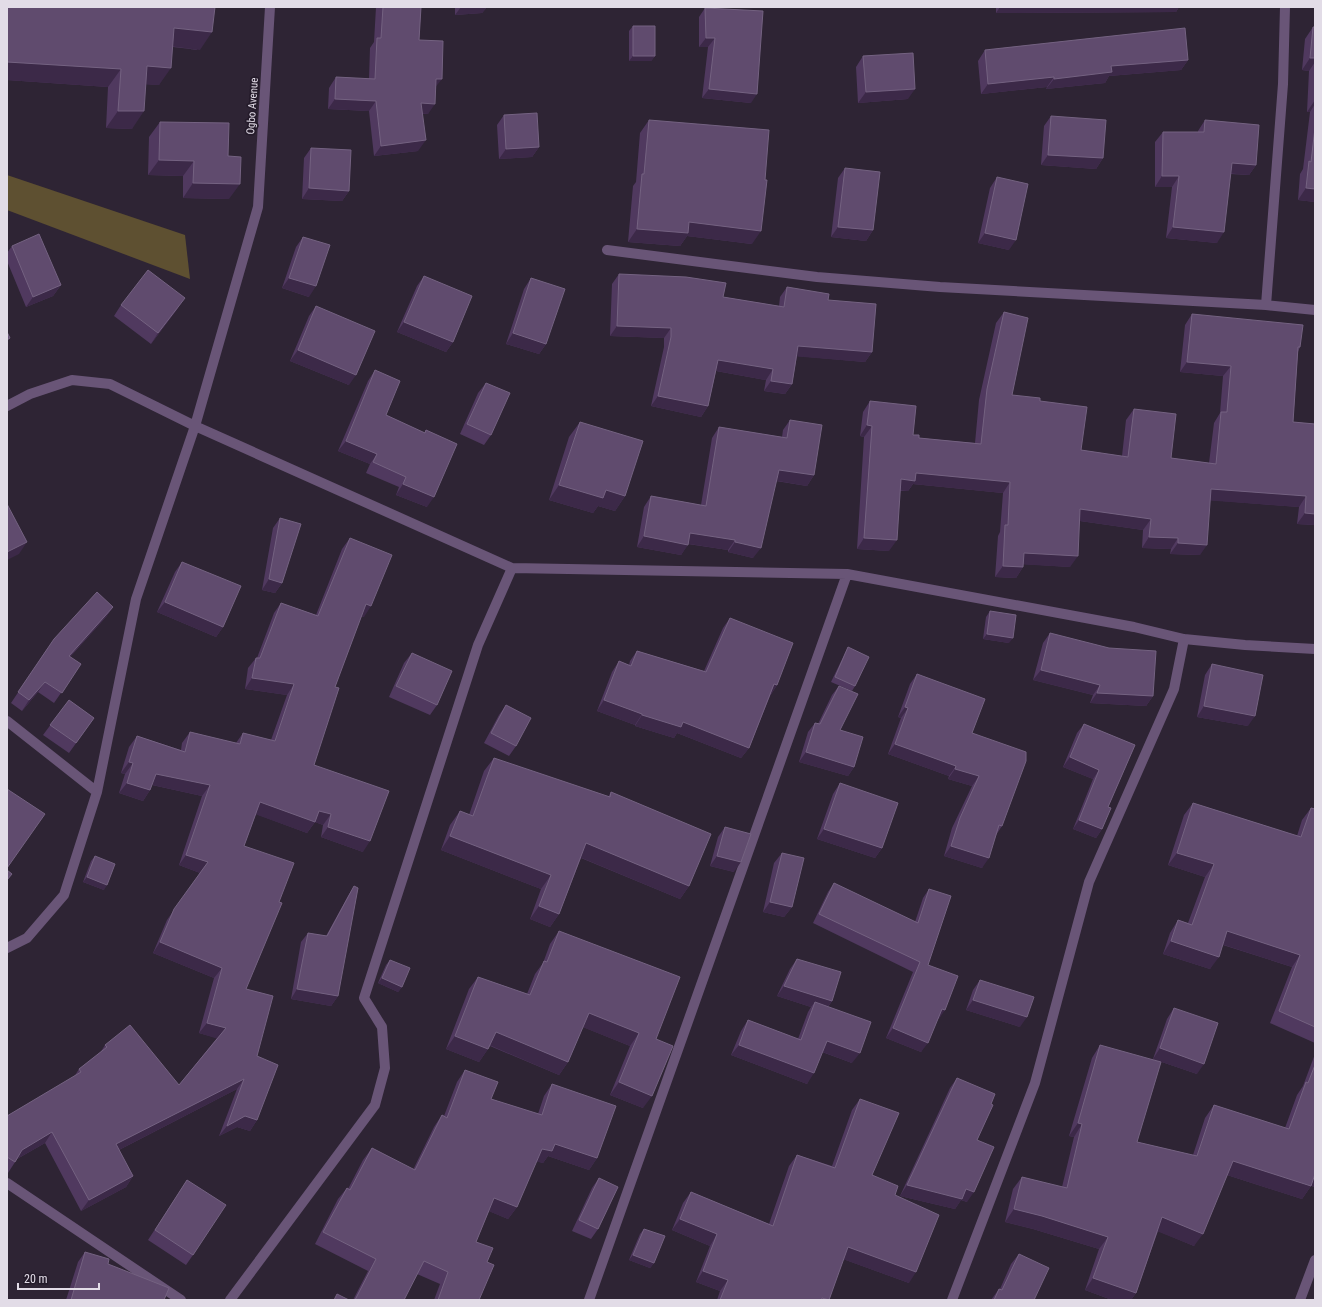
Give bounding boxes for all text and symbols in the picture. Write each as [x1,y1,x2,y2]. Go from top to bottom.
street label: Ogbo Avenue [244,77,261,135]
scale bar [18,1265,99,1291]
text: 20 m [24,1272,48,1286]

